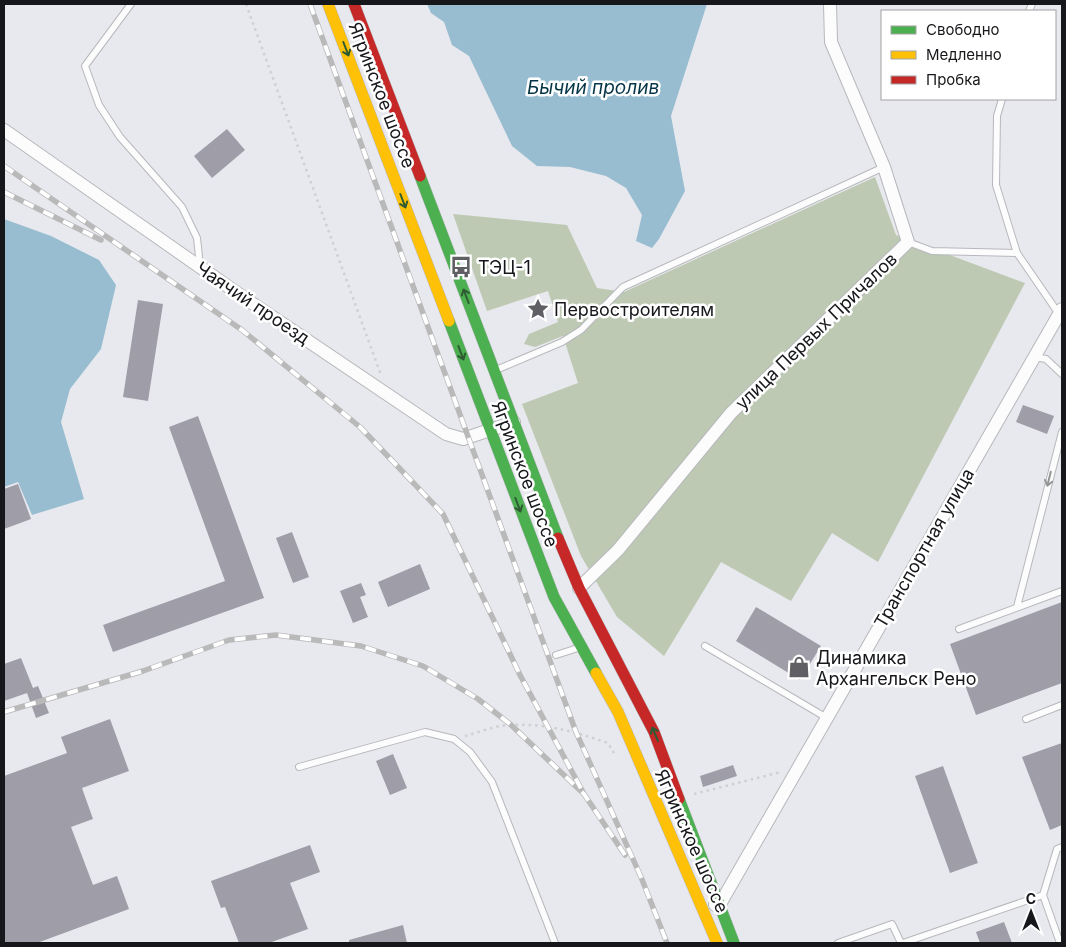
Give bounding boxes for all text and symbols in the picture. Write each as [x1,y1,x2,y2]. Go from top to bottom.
legend [881,10,1056,100]
street label: Ягринское шоссе [344,19,420,171]
text: Свободно [926,20,1000,39]
one-way arrow [342,41,351,57]
text: Медленно [926,45,1002,64]
text: Пробка [926,70,981,89]
water label: Бычий пролив [527,76,659,99]
one-way arrow [399,193,408,209]
street label: улица Первых Причалов [731,248,901,414]
bus stop icon: ТЭЦ-1 [448,254,474,280]
street label: Чаячий проезд [192,257,314,349]
place label: ТЭЦ-1 [478,257,531,278]
one-way arrow [461,289,470,305]
place icon: Первостроителям [525,296,551,322]
place label: Первостроителям [554,299,714,320]
one-way arrow [457,345,466,361]
street label: Ягринское шоссе [487,398,563,550]
street label: Транспортная улица [870,464,978,632]
one-way arrow [1044,471,1054,487]
one-way arrow [514,497,523,513]
place label: Динамика Архангельск Рено [816,647,977,689]
shop icon: Динамика Архангельск Рено [786,654,812,680]
one-way arrow [650,727,659,742]
street label: Ягринское шоссе [651,766,733,916]
north arrow [1006,887,1056,937]
text: С [1026,890,1036,907]

